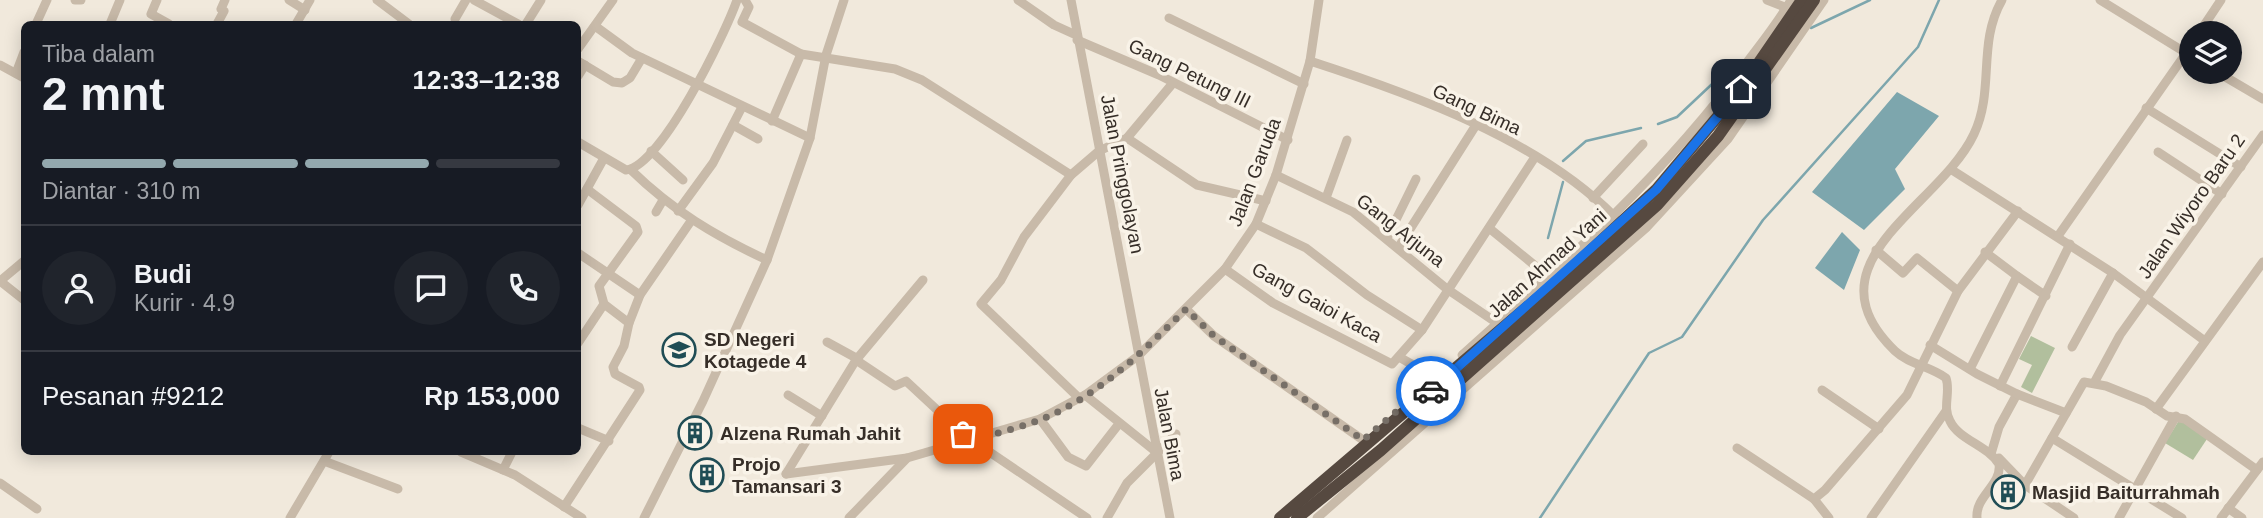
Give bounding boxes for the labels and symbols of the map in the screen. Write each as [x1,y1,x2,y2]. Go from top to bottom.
street label: Gang Petung III [1125,35,1254,112]
pin [1711,59,1771,119]
street label: Gang Bima [1429,80,1525,139]
street label: Jalan Pringgolayan [1097,93,1148,255]
street label: Jalan Garuda [1224,115,1285,229]
street label: Jalan Wiyoro Baru 2 [2134,130,2249,282]
street label: Gang Arjuna [1353,190,1449,271]
street label: Jalan Ahmad Yani [1484,205,1611,322]
street label: Gang Gaioi Kaca [1248,258,1386,347]
place label: SD Negeri Kotagede 4 [704,329,807,372]
school or university icon: SD Negeri Kotagede 4 [660,331,698,369]
courier [1396,356,1466,426]
street label: Jalan Bima [1150,386,1189,483]
pin [933,404,993,464]
building icon: Alzena Rumah Jahit [676,414,714,452]
place label: Alzena Rumah Jahit [720,423,901,444]
place label: Projo Tamansari 3 [732,454,841,497]
building icon: Projo Tamansari 3 [688,456,726,494]
building icon: Masjid Baiturrahmah [1989,473,2027,511]
place label: Masjid Baiturrahmah [2032,482,2220,503]

